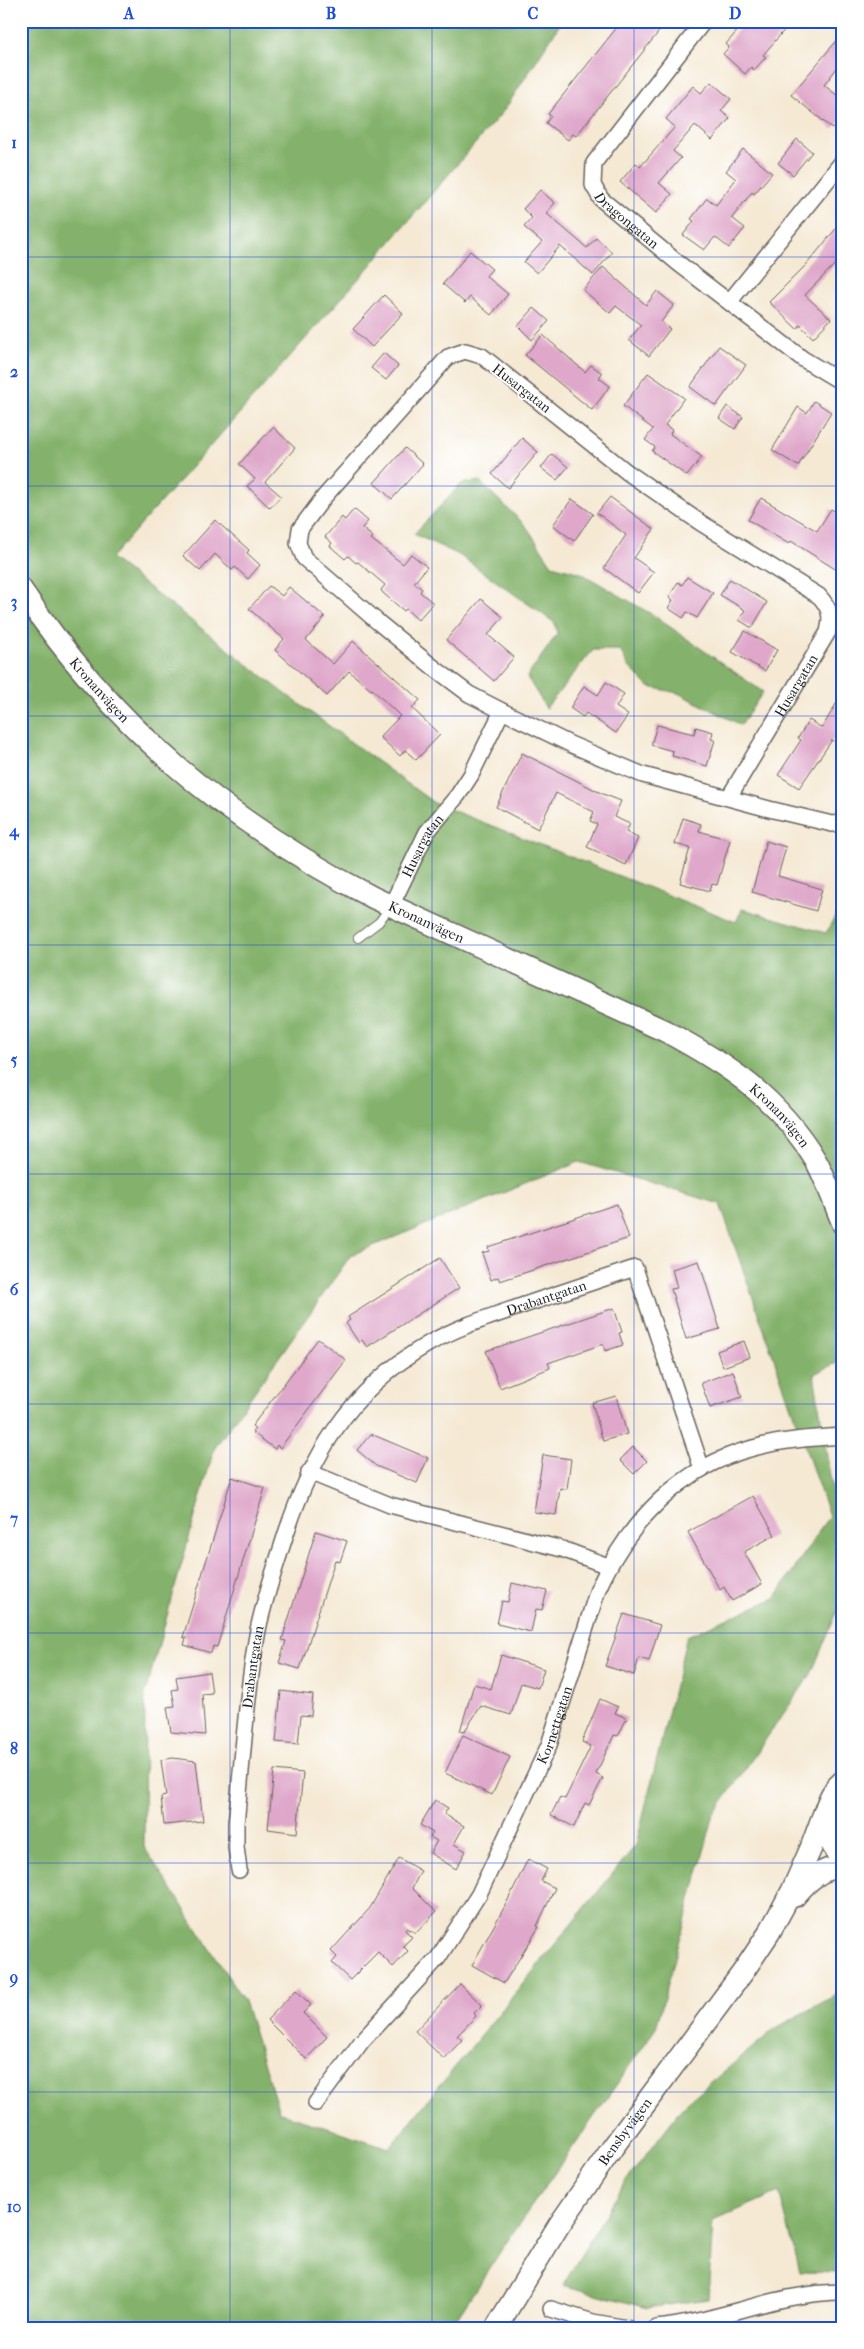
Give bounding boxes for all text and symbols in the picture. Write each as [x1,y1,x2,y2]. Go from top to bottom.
text: A [123,4,135,23]
text: B [326,4,336,23]
text: C [528,4,539,23]
text: D [729,4,741,23]
text: 1 [11,133,17,152]
street label: Dragongatan [590,189,662,253]
street label: Husargatan [489,360,554,417]
text: 2 [10,362,18,381]
text: 3 [11,592,17,612]
street label: Husargatan [771,651,822,720]
street label: Kronanvägen [66,654,133,726]
street label: Husargatan [398,811,447,880]
text: 4 [8,821,20,841]
street label: Kronanvägen [386,898,467,947]
text: 5 [11,1050,18,1069]
street label: Kronanvägen [746,1080,813,1151]
street label: Drabantgatan [504,1277,589,1320]
text: 6 [10,1280,19,1299]
text: 7 [9,1509,18,1528]
street label: Drabantgatan [239,1624,268,1709]
street label: Kornettgatan [533,1684,576,1767]
text: 8 [10,1739,18,1758]
text: 9 [9,1968,18,1988]
street label: Bensbyvägen [595,2095,656,2169]
text: 10 [7,2197,21,2216]

